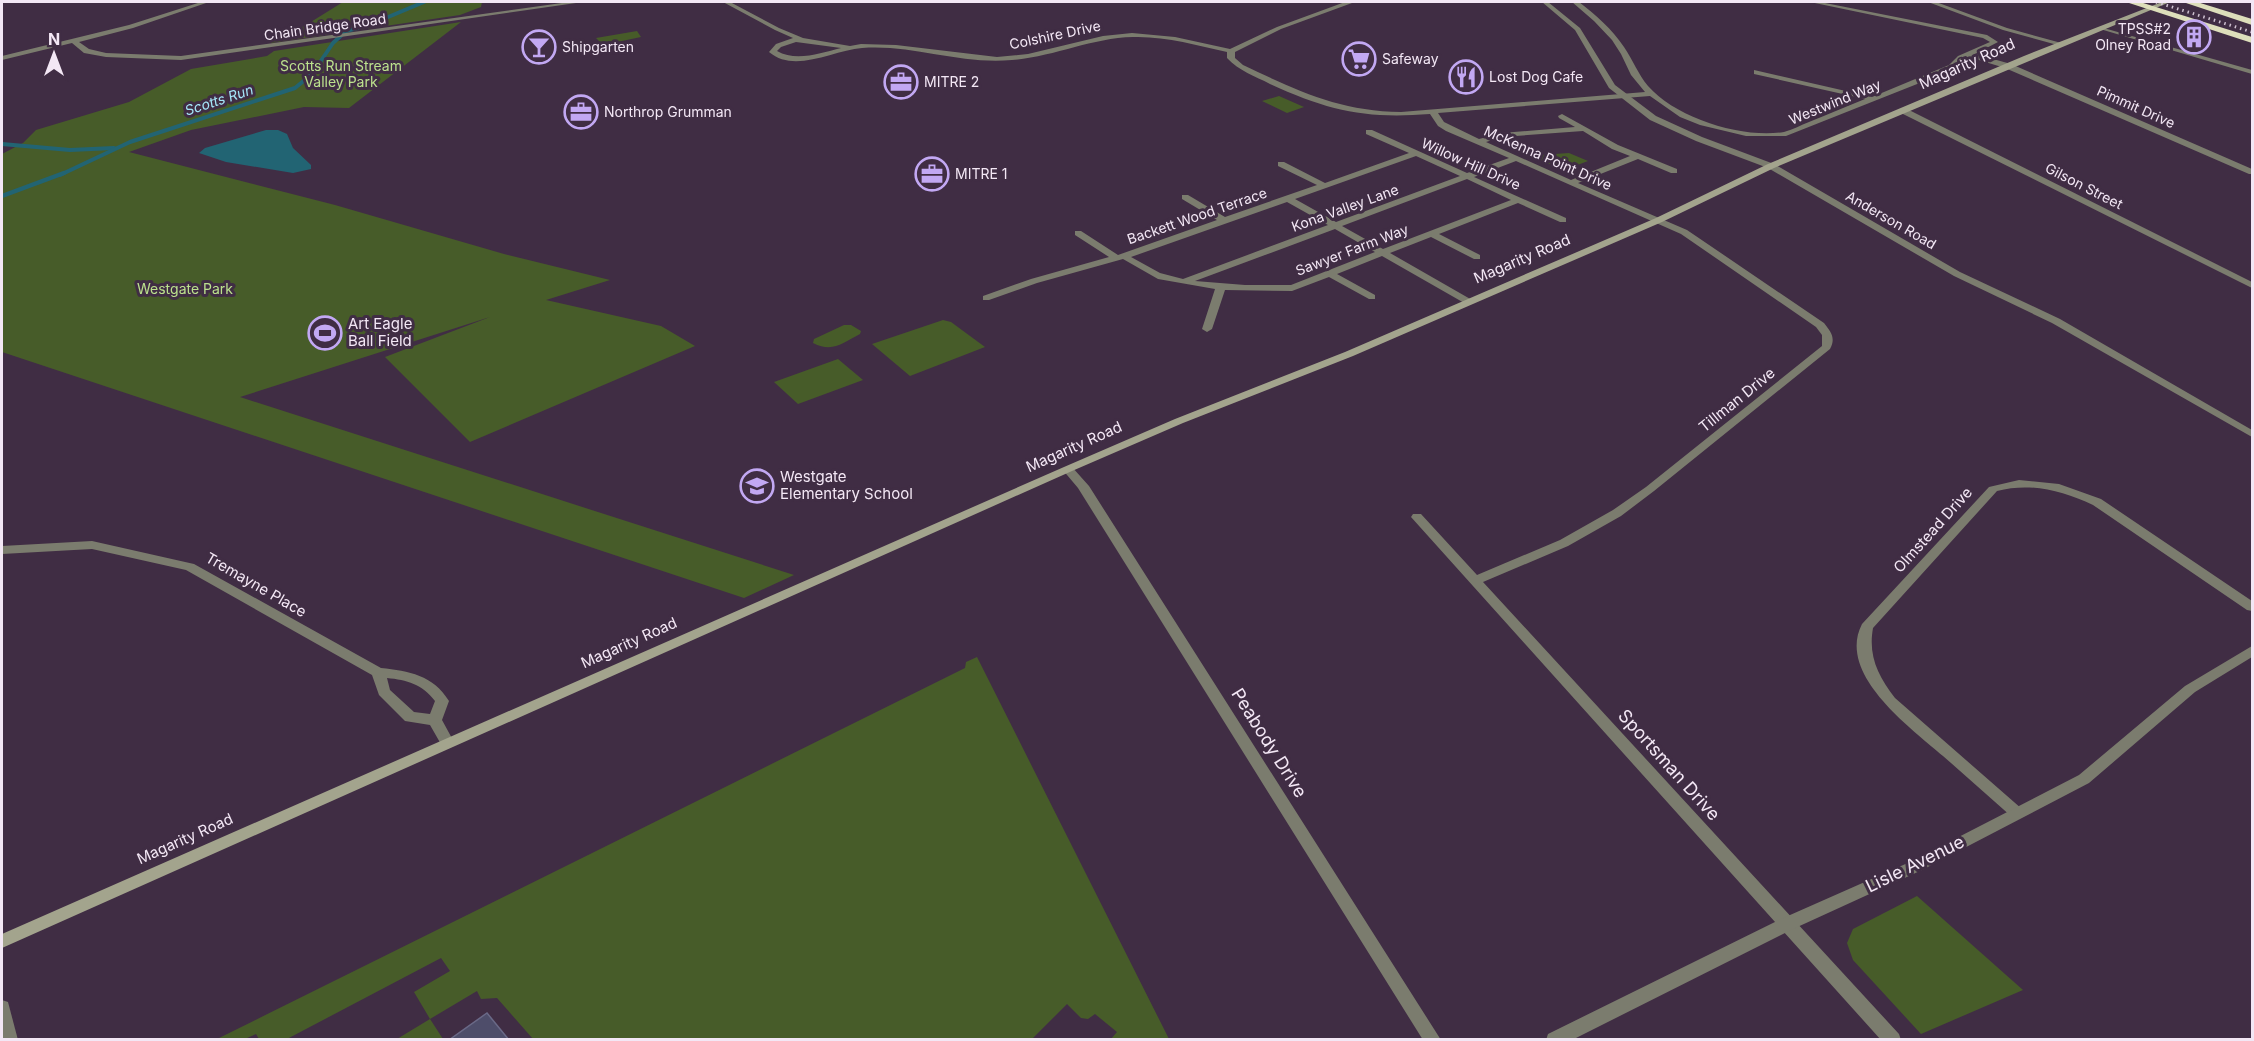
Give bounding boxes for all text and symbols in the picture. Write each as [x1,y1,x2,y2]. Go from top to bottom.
street label: Chain Bridge Road [263,10,387,43]
street label: Colshire Drive [1008,17,1102,52]
building icon: TPSS#2 Olney Road [2176,19,2212,55]
place label: TPSS#2 Olney Road [2095,20,2171,53]
north arrow [24,24,84,84]
text: N [48,29,60,49]
bar icon: Shipgarten [521,29,557,65]
street label: Magarity Road [1916,34,2018,93]
place label: Shipgarten [562,38,634,55]
supermarket icon: Safeway [1341,41,1377,77]
place label: Safeway [1382,50,1439,67]
park label: Scotts Run Stream Valley Park [280,57,402,90]
restaurant icon: Lost Dog Cafe [1448,59,1484,95]
office icon: MITRE 2 [883,64,919,100]
place label: Lost Dog Cafe [1489,68,1583,85]
place label: MITRE 2 [924,73,979,90]
street label: Westwind Way [1786,75,1883,128]
water label: Scotts Run [182,80,255,119]
street label: Pimmit Drive [2095,82,2178,131]
office icon: Northrop Grumman [563,94,599,130]
place label: Northrop Grumman [604,103,732,120]
street label: McKenna Point Drive [1482,122,1615,193]
street label: Willow Hill Drive [1419,134,1523,193]
office icon: MITRE 1 [914,156,950,192]
street label: Gilson Street [2043,159,2126,213]
place label: MITRE 1 [955,165,1008,182]
street label: Kona Valley Lane [1289,180,1401,235]
street label: Backett Wood Terrace [1125,184,1269,247]
street label: Anderson Road [1843,187,1940,252]
street label: Sawyer Farm Way [1293,220,1411,279]
street label: Magarity Road [1471,230,1573,287]
park label: Westgate Park [137,280,233,297]
place label: Art Eagle Ball Field [348,314,412,350]
sports icon: Art Eagle Ball Field [307,315,343,351]
street label: Tillman Drive [1695,363,1779,436]
street label: Magarity Road [1023,417,1125,476]
place label: Westgate Elementary School [780,467,913,503]
school or university icon: Westgate Elementary School [739,468,775,504]
street label: Olmstead Drive [1889,483,1976,576]
street label: Tremayne Place [202,548,310,621]
street label: Magarity Road [578,613,680,672]
street label: Peabody Drive [1227,684,1311,801]
street label: Sportsman Drive [1614,705,1725,824]
street label: Magarity Road [134,809,236,868]
street label: Lisle Avenue [1862,831,1968,896]

